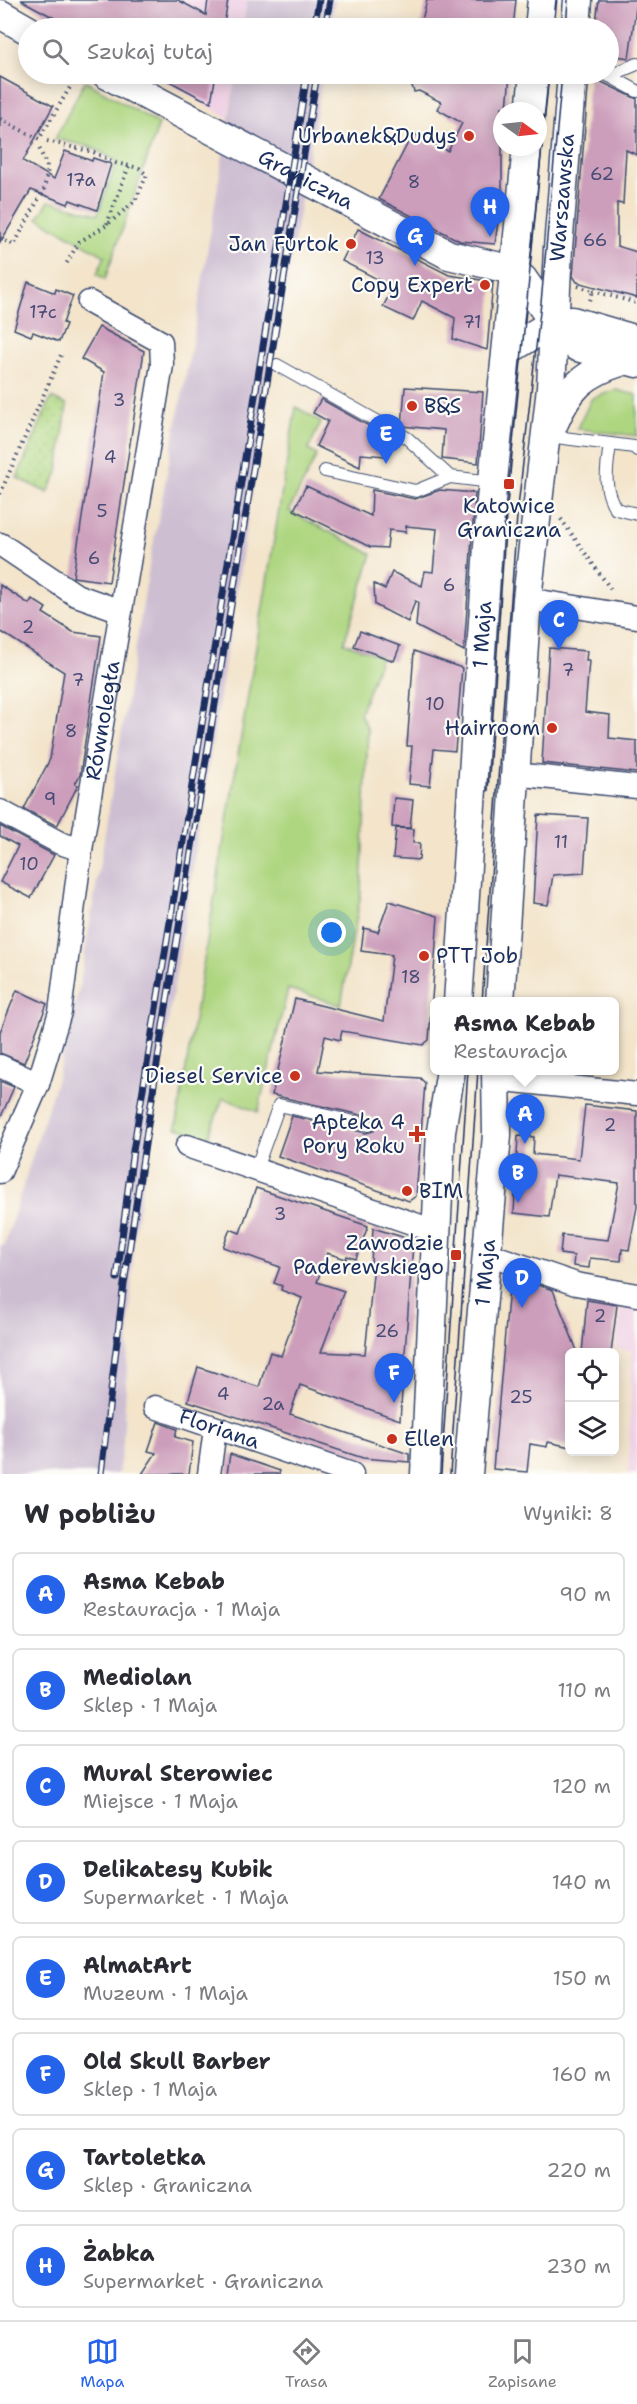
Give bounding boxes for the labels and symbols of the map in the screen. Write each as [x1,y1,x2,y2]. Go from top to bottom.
north arrow [493,102,547,156]
place label: Urbanek&Dudys [298,122,457,150]
marker: Urbanek&Dudys [462,129,476,143]
street label: Warszawska [543,133,581,262]
street label: Graniczna [253,143,358,216]
house number: 62 [590,162,614,186]
house number: 17a [66,168,96,192]
house number: 8 [408,170,420,194]
pin: H [470,188,510,237]
pin: G [396,216,434,266]
house number: 66 [583,228,607,252]
place label: Jan Furtok [228,230,339,258]
marker: Jan Furtok [344,237,358,251]
house number: 13 [365,246,385,270]
place label: Copy Expert [351,271,473,299]
marker: Copy Expert [478,278,492,292]
house number: 17c [29,300,57,324]
house number: 71 [462,310,482,334]
house number: 3 [113,388,125,412]
place label: B&S [424,392,461,420]
marker: B&S [405,399,419,413]
pin: E [366,414,406,464]
house number: 4 [104,445,116,469]
marker: Katowice Graniczna [502,477,516,491]
place label: Katowice Graniczna [457,492,561,544]
house number: 5 [96,499,108,523]
house number: 6 [88,546,100,570]
house number: 6 [443,573,455,597]
street label: 1 Maja [466,600,498,669]
pin: C [540,600,578,650]
house number: 2 [22,615,34,639]
street label: Równoległa [79,658,126,782]
house number: 7 [562,658,574,682]
house number: 7 [72,668,84,692]
house number: 10 [425,692,445,716]
place label: Hairroom [445,714,540,742]
house number: 8 [65,719,77,743]
marker: Hairroom [545,721,559,735]
house number: 9 [44,787,56,811]
house number: 11 [554,830,568,854]
house number: 10 [19,852,39,876]
your location [317,918,346,947]
place label: PTT Job [436,942,518,970]
marker: PTT Job [417,949,431,963]
house number: 18 [401,965,421,989]
place label: Diesel Service [145,1062,283,1090]
marker: Diesel Service [288,1069,302,1083]
pin: A [506,1094,544,1144]
place label: Apteka 4 Pory Roku [302,1108,405,1160]
house number: 2 [604,1113,616,1137]
marker: Apteka 4 Pory Roku [410,1127,424,1141]
pin: B [498,1154,538,1203]
place label: BIM [419,1177,463,1205]
marker: BIM [400,1184,414,1198]
house number: 3 [274,1202,286,1226]
place label: Zawodzie Paderewskiego [293,1229,444,1281]
street label: 1 Maja [468,1238,502,1308]
marker: Zawodzie Paderewskiego [449,1248,463,1262]
pin: D [502,1258,542,1308]
house number: 2 [594,1304,606,1328]
house number: 26 [375,1319,399,1343]
pin: F [374,1354,414,1403]
house number: 4 [217,1382,229,1406]
house number: 25 [509,1385,533,1409]
house number: 2a [261,1392,285,1416]
street label: Floriana [175,1402,263,1456]
place label: Ellen [404,1425,454,1453]
marker: Ellen [385,1432,399,1446]

